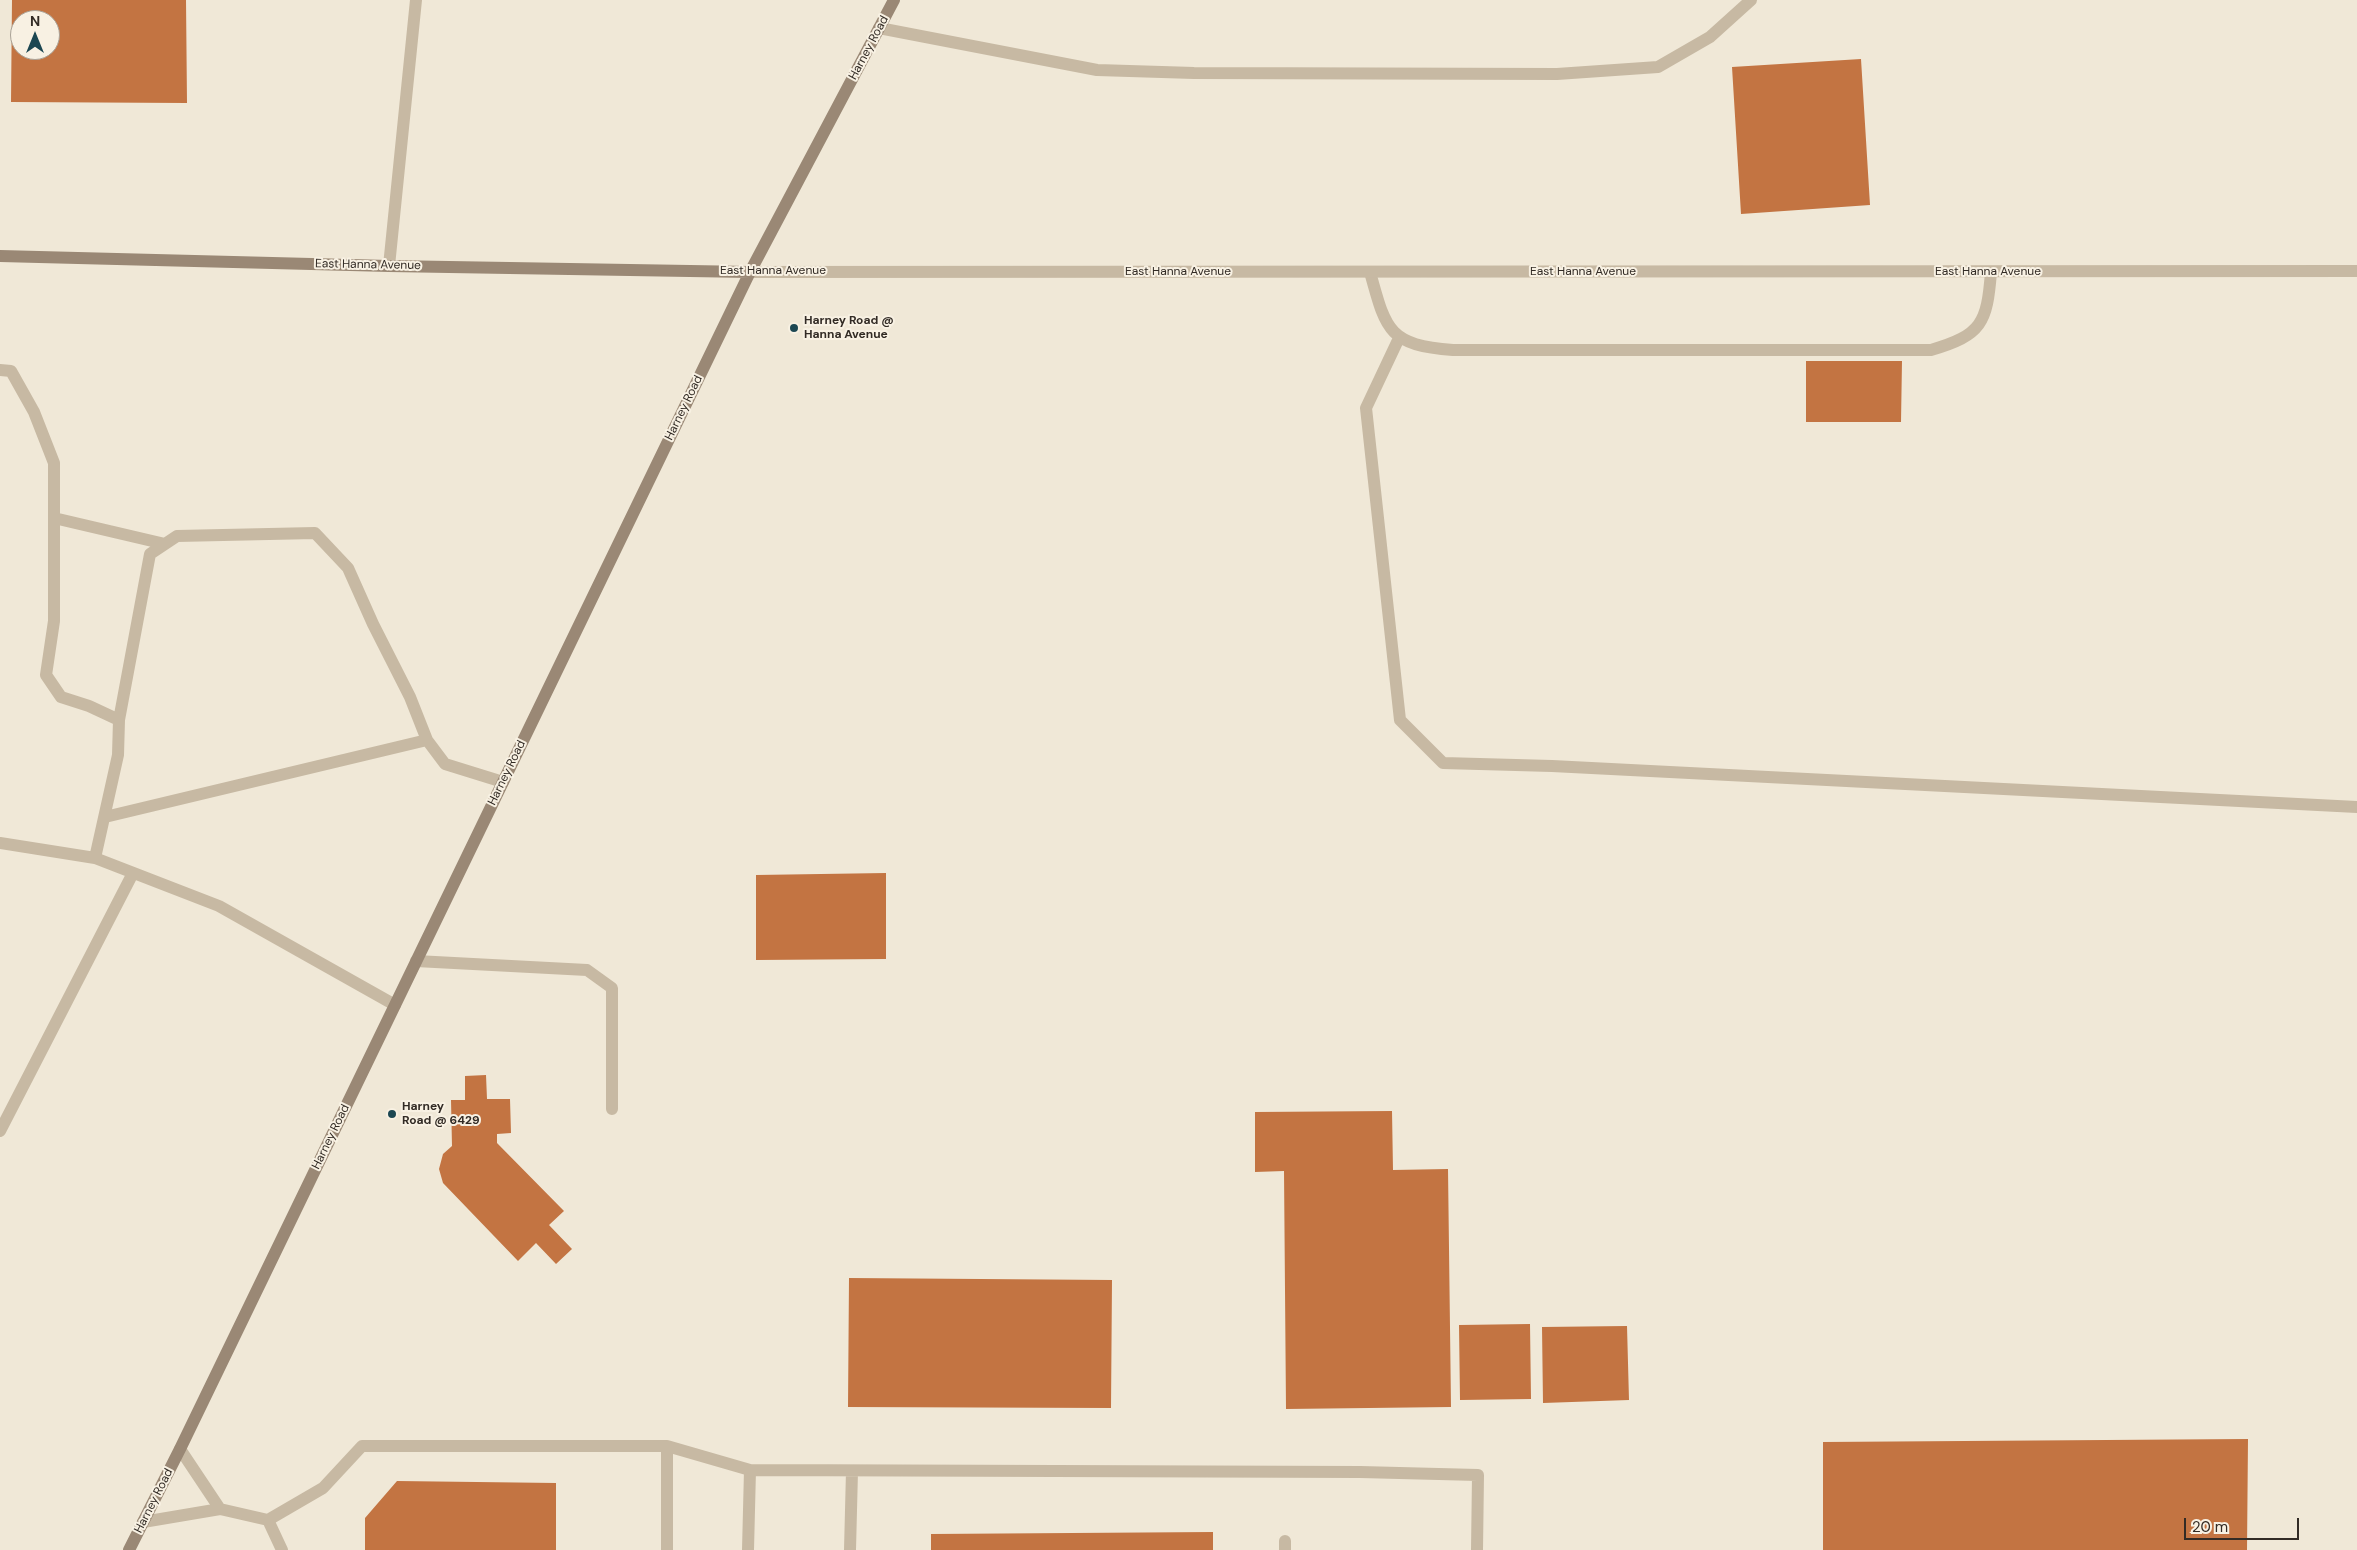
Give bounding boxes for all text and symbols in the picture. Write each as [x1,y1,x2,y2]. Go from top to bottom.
north arrow [10,10,60,60]
text: N [30,12,40,30]
street label: Harney Road [846,14,892,82]
street label: East Hanna Avenue [315,257,421,273]
street label: East Hanna Avenue [720,264,826,278]
street label: East Hanna Avenue [1125,265,1231,279]
street label: East Hanna Avenue [1530,265,1636,279]
street label: East Hanna Avenue [1935,265,2041,279]
place label: Harney Road @ Hanna Avenue [804,314,894,342]
marker: Harney Road @ Hanna Avenue [788,322,800,334]
street label: Harney Road [662,373,706,443]
street label: Harney Road [485,738,529,808]
place label: Harney Road @ 6429 [402,1100,480,1128]
street label: Harney Road [309,1102,353,1172]
marker: Harney Road @ 6429 [386,1108,398,1120]
street label: Harney Road [132,1466,176,1536]
scale bar [2187,1508,2302,1540]
text: 20 m [2192,1517,2228,1537]

